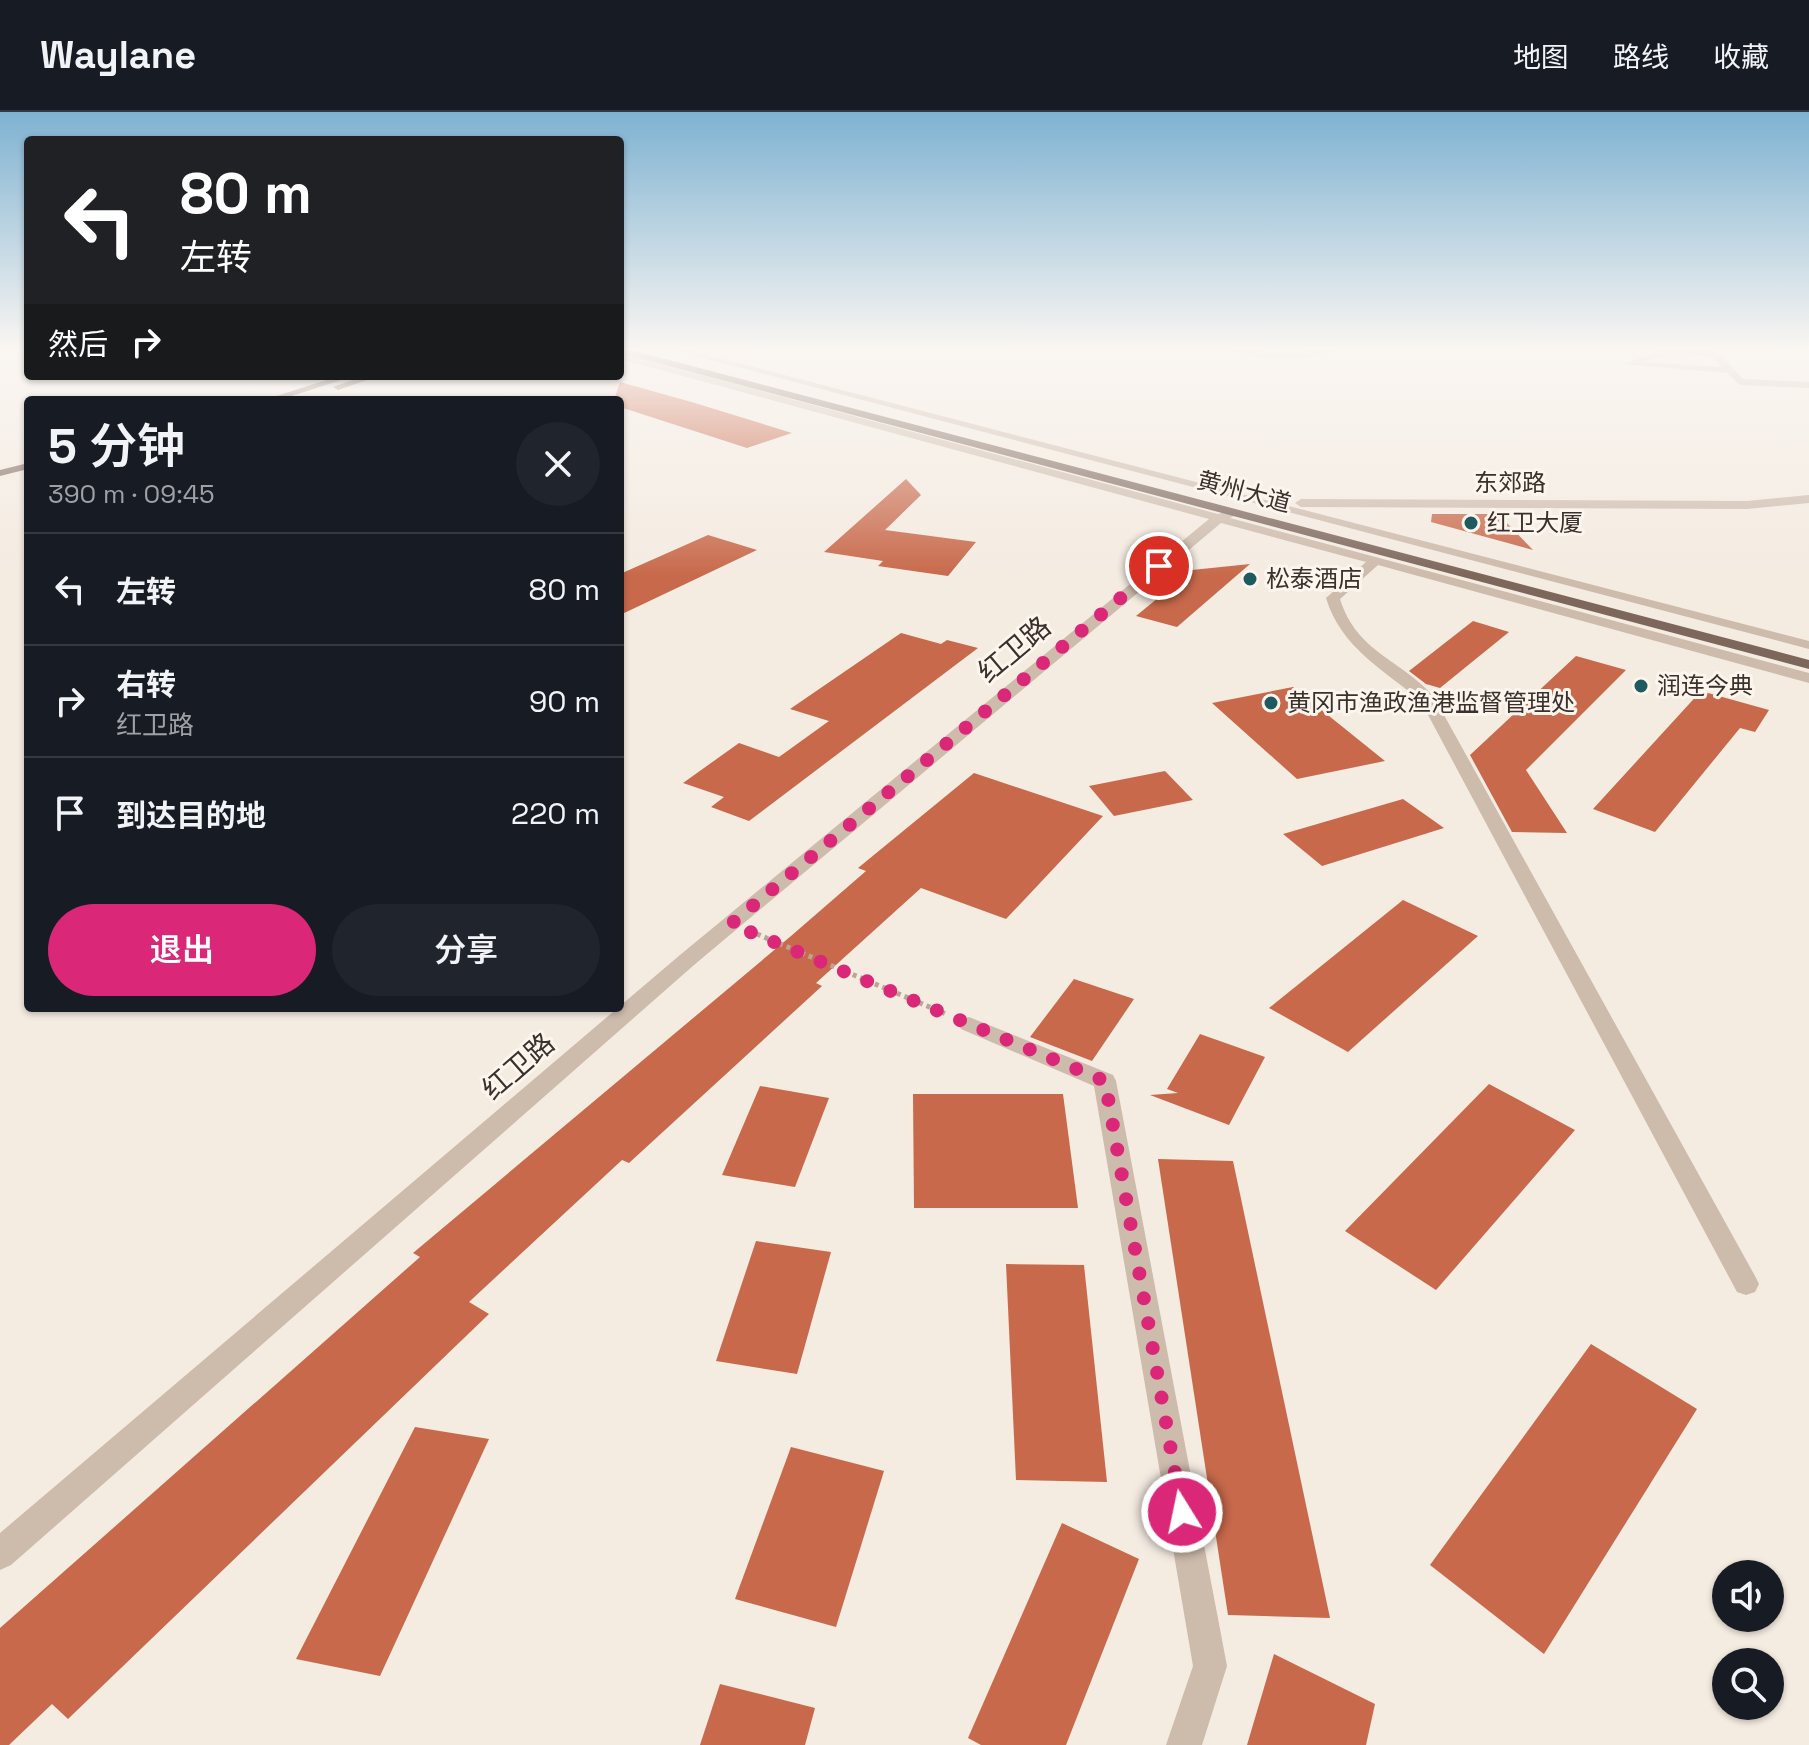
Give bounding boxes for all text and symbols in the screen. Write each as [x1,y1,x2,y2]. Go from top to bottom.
text: Waylane [40,31,196,79]
text: 地图 [1513,39,1569,75]
text: 路线 [1613,39,1669,75]
text: 收藏 [1713,39,1769,75]
text: 80 m [180,158,312,229]
icon: left [48,168,152,272]
text: 左转 [180,235,252,281]
icon: right [124,320,168,364]
text: 然后 [48,325,108,364]
text: 5 分钟 [48,416,185,477]
button: close [516,422,600,506]
street label: 黄州大道 [1194,464,1295,519]
street label: 东郊路 [1474,467,1546,498]
text: 390 m · 09:45 [48,477,215,511]
place label: 红卫大厦 [1487,507,1583,538]
marker: 红卫大厦 [1462,514,1480,532]
pin [1125,532,1193,600]
icon: arrive [1137,544,1181,588]
place label: 松泰酒店 [1266,563,1362,594]
icon: left [48,567,92,611]
text: 80 m [529,570,600,609]
marker: 松泰酒店 [1241,570,1259,588]
text: 左转 [116,572,176,611]
street label: 红卫路 [970,608,1058,690]
text: 右转 [116,665,176,704]
place label: 润连今典 [1657,670,1753,701]
marker: 润连今典 [1632,677,1650,695]
icon: right [48,679,92,723]
text: 90 m [529,682,600,721]
place label: 黄冈市渔政渔港监督管理处 [1287,687,1575,718]
marker: 黄冈市渔政渔港监督管理处 [1262,694,1280,712]
text: 红卫路 [116,708,194,742]
icon: arrive [48,791,92,835]
text: 220 m [511,794,600,833]
text: 到达目的地 [116,796,266,835]
button: 退出 [48,904,316,996]
button: 分享 [332,904,600,996]
street label: 红卫路 [474,1025,562,1107]
position arrow [1140,1470,1224,1554]
map controls [1712,1560,1784,1720]
button: sound [1712,1560,1784,1632]
button: search [1712,1648,1784,1720]

